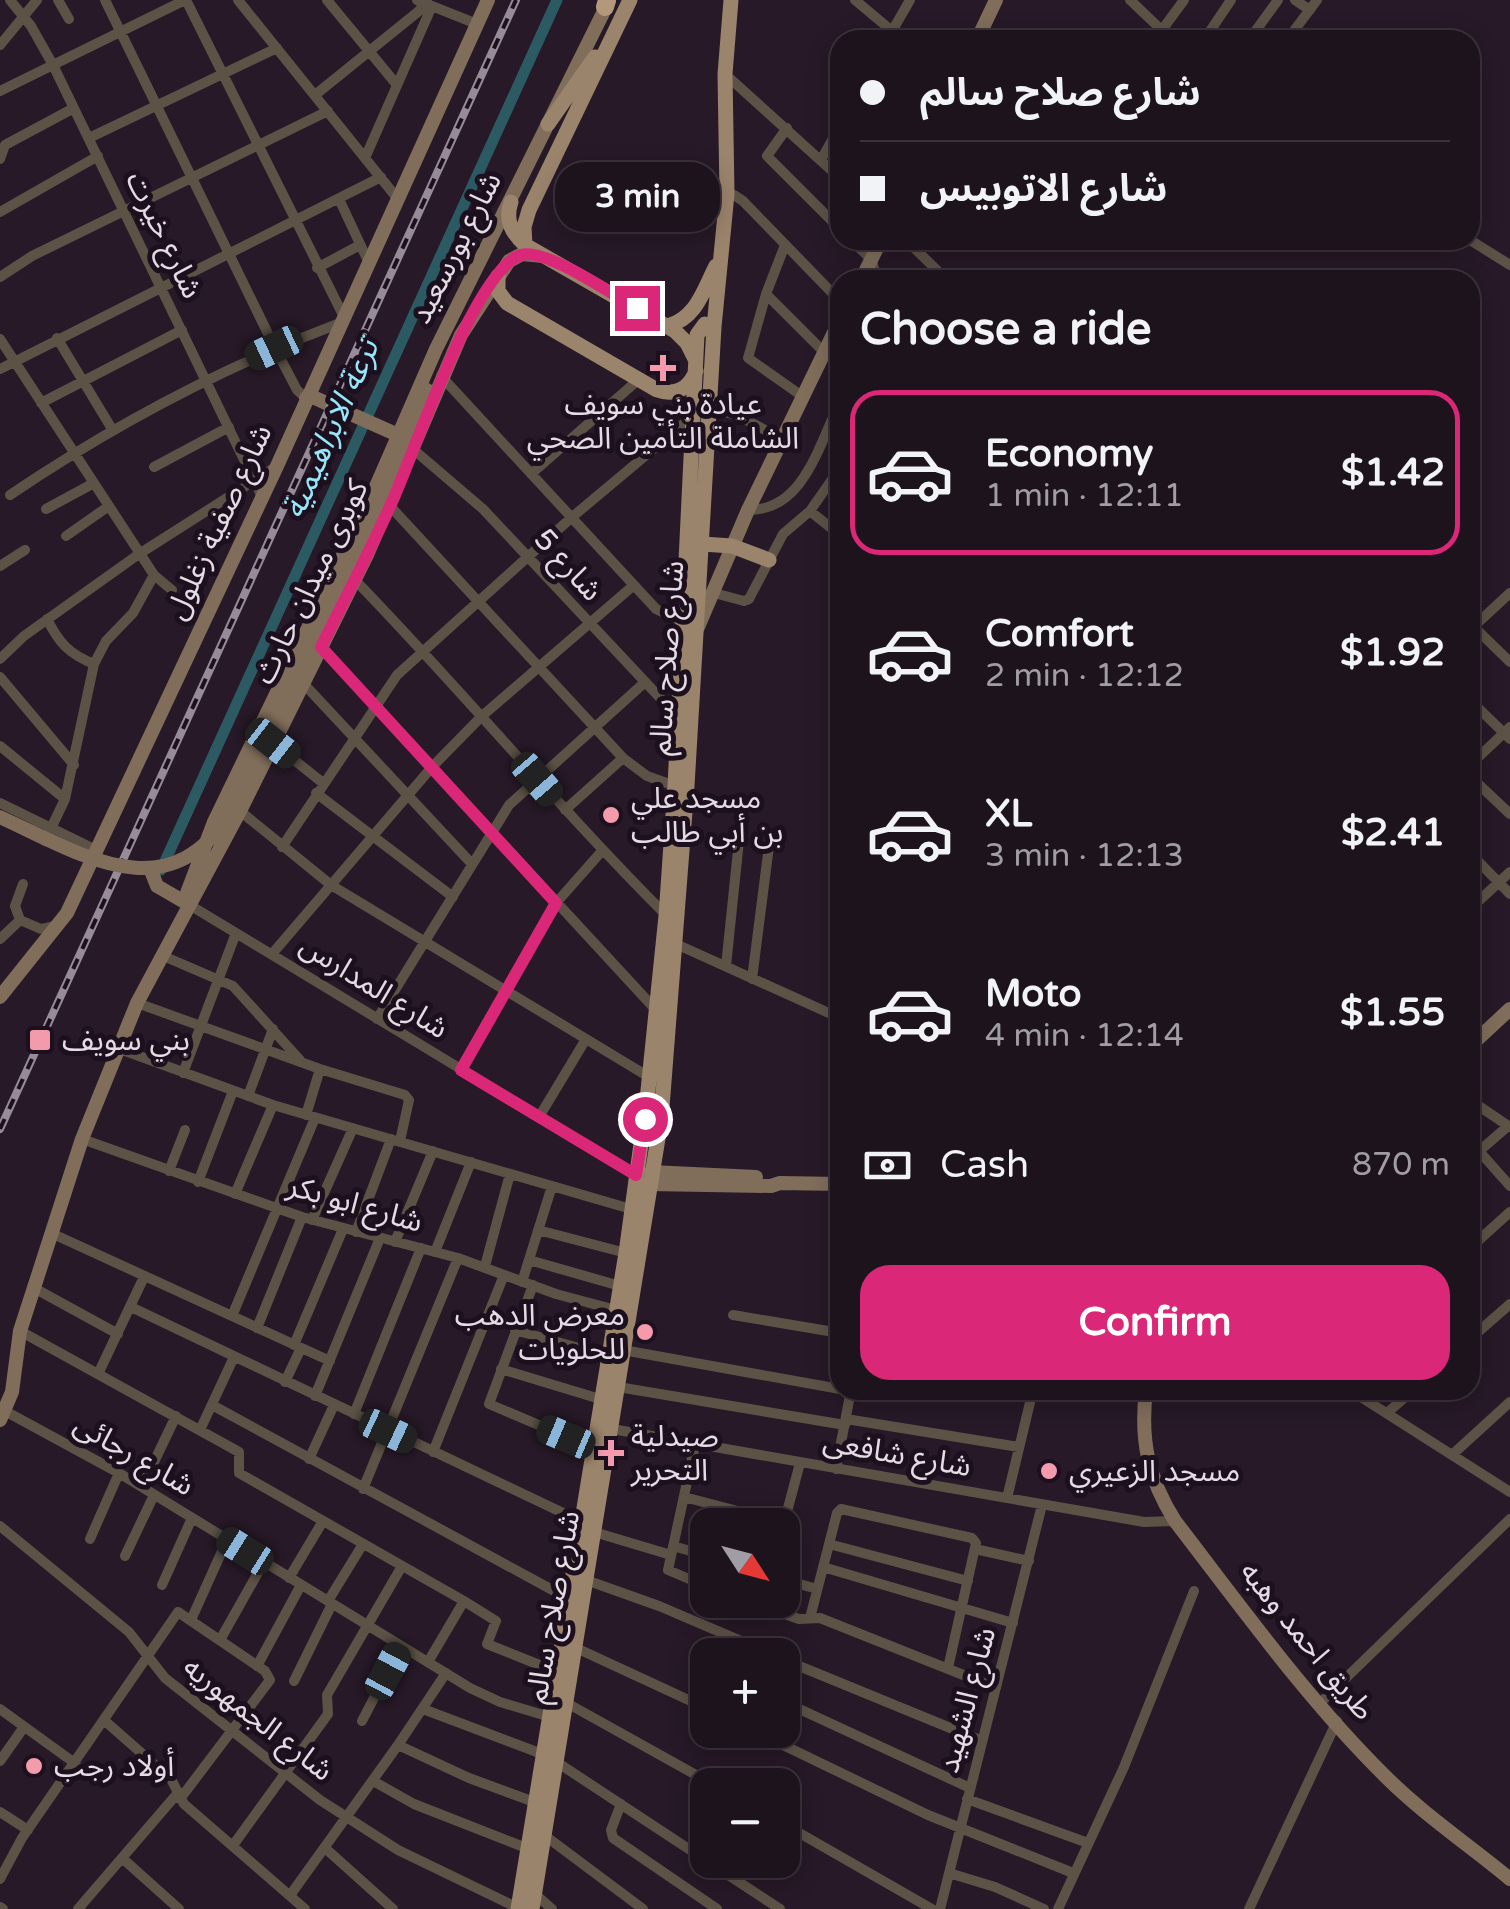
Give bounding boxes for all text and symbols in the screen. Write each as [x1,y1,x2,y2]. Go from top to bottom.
text: شارع صلاح سالم [920,70,1201,116]
callout: 3 min [554,163,720,233]
street label: شارع خيرت [115,165,211,306]
street label: شارع بورسعيد [402,166,513,331]
text: شارع الاتوبيس [920,166,1167,212]
text: 3 min [595,178,680,216]
route end [615,286,660,331]
text: Choose a ride [860,303,1151,357]
car [240,322,308,374]
water label: ترعة الابراهيمية [275,329,389,524]
marker: عيادة بني سويف الشاملة التأمين الصحي [650,355,676,381]
place label: عيادة بني سويف الشاملة التأمين الصحي [527,386,799,460]
street label: شارع صفية زغلول [158,419,283,627]
icon: car [865,428,955,518]
text: Economy [985,431,1153,477]
text: $1.42 [1341,450,1445,496]
street label: كوبرى ميدان حارث [246,473,377,690]
text: 1 min · 12:11 [985,477,1184,515]
street label: شارع 5 [524,521,610,611]
street label: شارع صلاح سالم [642,559,696,757]
icon: car [865,608,955,698]
text: Comfort [985,611,1134,657]
text: $1.92 [1340,630,1445,676]
text: 2 min · 12:12 [985,657,1184,695]
car [240,713,306,773]
car [506,747,568,811]
place label: مسجد علي بن أبي طالب [631,780,783,854]
icon: car [865,788,955,878]
text: XL [985,791,1032,837]
marker: مسجد علي بن أبي طالب [600,804,622,826]
text: $2.41 [1341,810,1445,856]
text: 3 min · 12:13 [985,837,1184,875]
street label: شارع المدارس [291,927,455,1050]
icon: car [865,968,955,1058]
text: Moto [985,971,1081,1017]
text: $1.55 [1340,990,1445,1036]
text: 4 min · 12:14 [985,1017,1184,1055]
place label: بني سويف [62,1022,190,1062]
marker: بني سويف [27,1027,53,1053]
route start [623,1097,668,1142]
icon: cash [860,1138,915,1193]
text: Cash [940,1142,1029,1188]
text: 870 m [1352,1146,1450,1184]
street label: شارع ابو بكر [281,1167,427,1244]
button: Confirm [860,1265,1450,1380]
place label: معرض الدهب للحلويات [455,1297,625,1368]
marker: معرض الدهب للحلويات [634,1321,656,1343]
car [354,1405,422,1457]
street label: شارع رجائى [66,1406,201,1507]
car [533,1411,599,1463]
place label: صيدلية التحرير [630,1418,719,1489]
street label: شارع شافعى [820,1423,974,1488]
marker: صيدلية التحرير [600,1442,622,1464]
place label: مسجد الزعيري [1069,1453,1240,1493]
marker: مسجد الزعيري [1038,1460,1060,1482]
street label: شارع صلاح سالم [518,1508,592,1707]
north arrow [690,1508,800,1618]
map controls [690,1508,800,1878]
car [212,1522,278,1580]
street label: طريق احمد وهبه [1232,1554,1382,1728]
street label: شارع الشهيد [930,1623,1007,1778]
car [361,1637,415,1705]
button: + [690,1638,800,1748]
street label: شارع الجمهوريه [174,1649,341,1792]
place label: أولاد رجب [54,1747,174,1785]
marker: أولاد رجب [23,1755,45,1777]
button: − [690,1768,800,1878]

